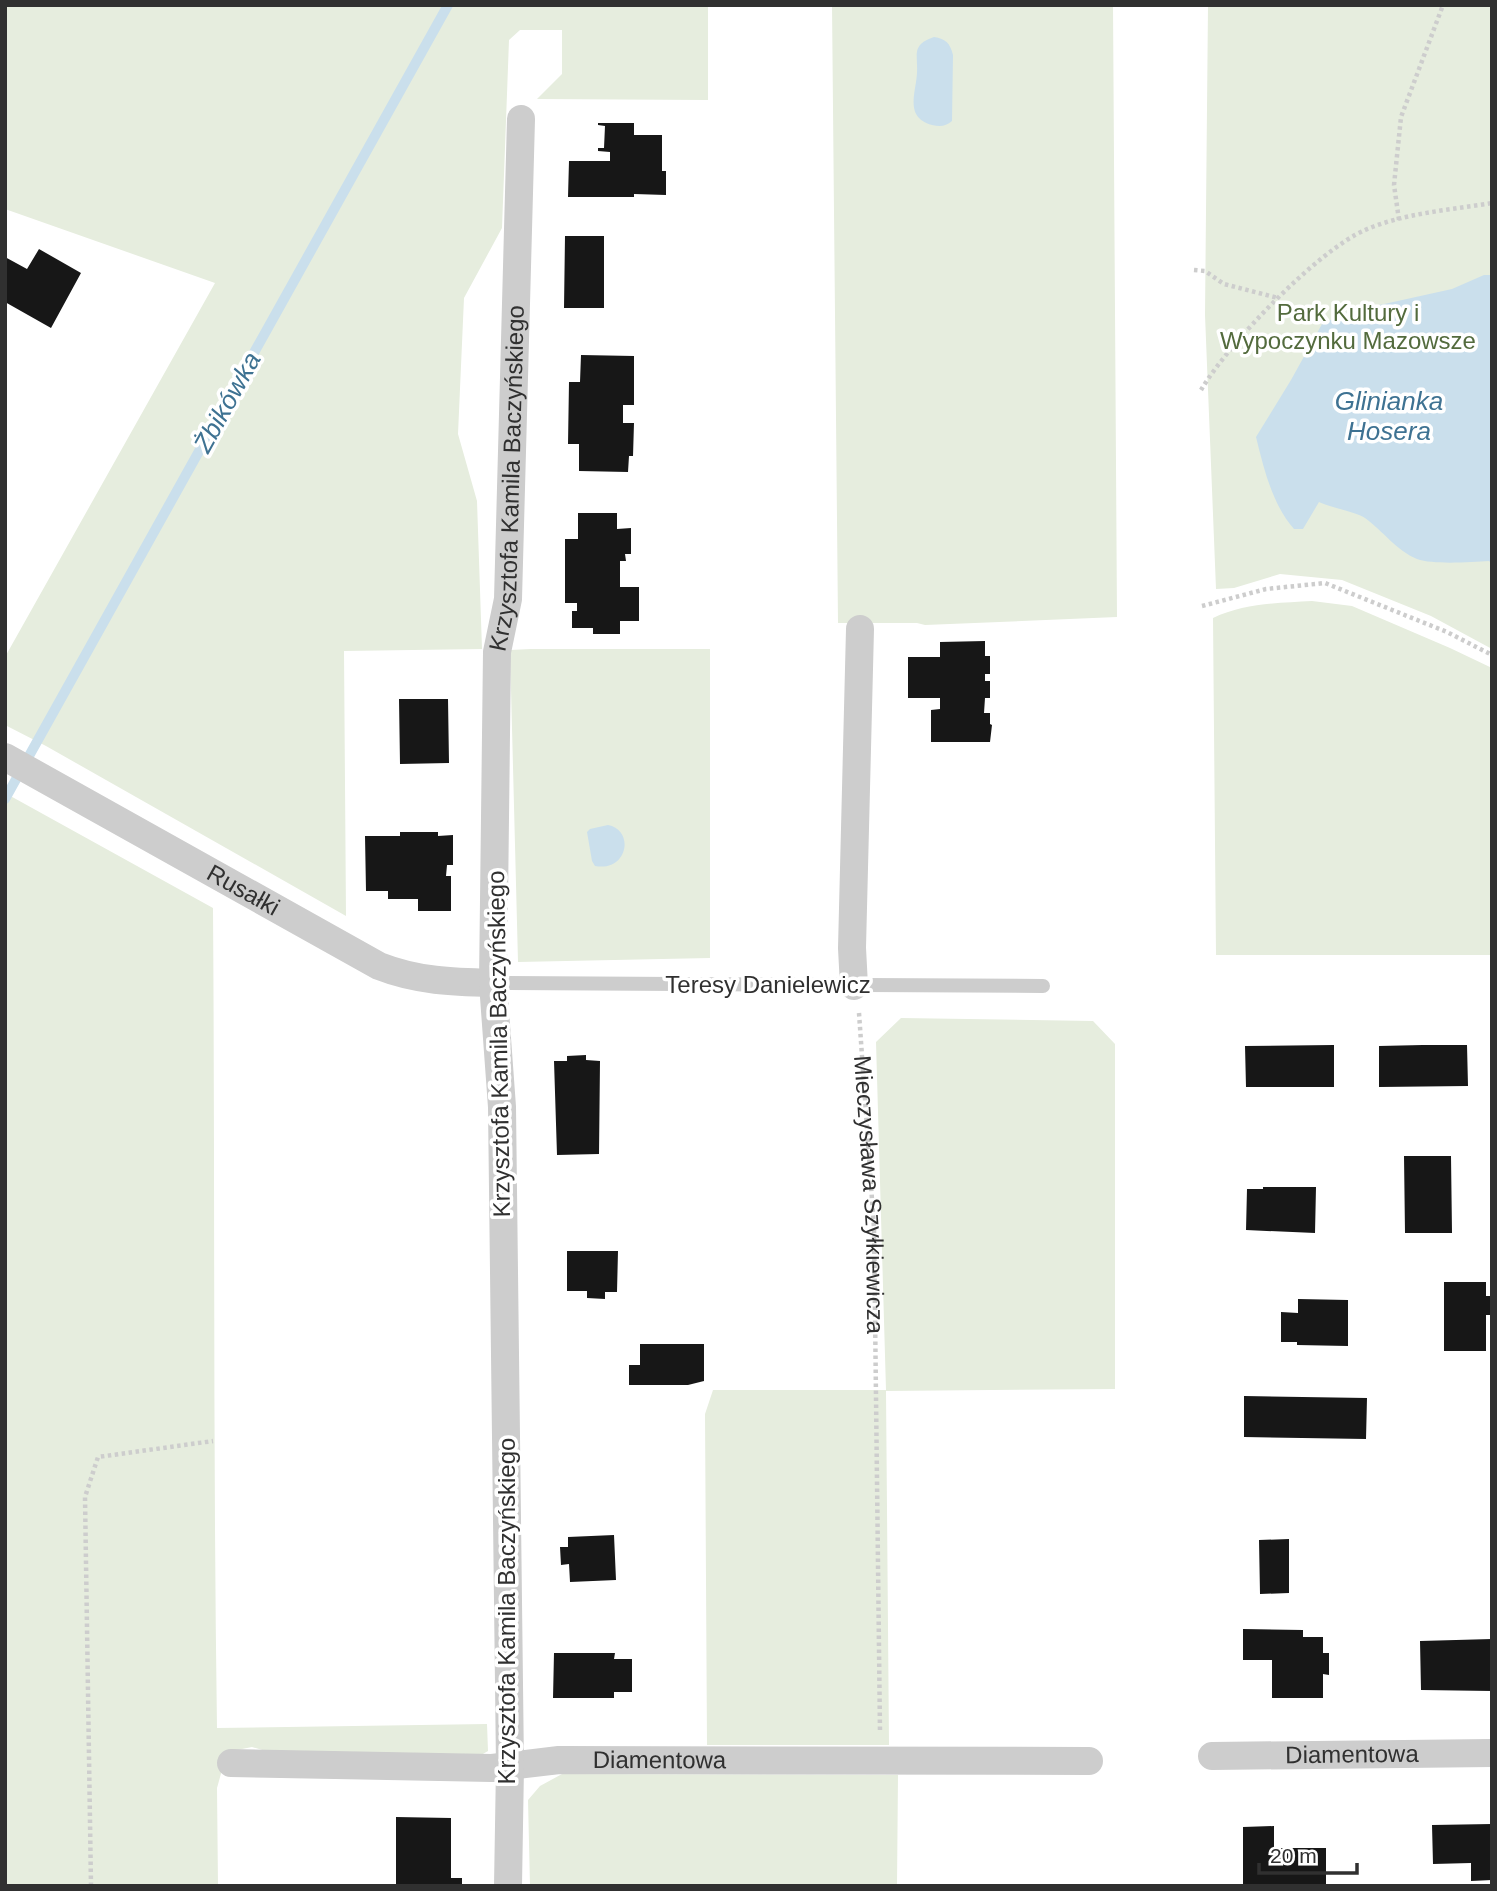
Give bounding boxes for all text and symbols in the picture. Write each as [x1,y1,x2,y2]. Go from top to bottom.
park label: Park Kultury i Wypoczynku Mazowsze [1220,299,1476,354]
street label: Krzysztofa Kamila Baczyńskiego [484,305,529,654]
water label: Żbikówka [187,347,267,458]
water label: Glinianka Hosera [1335,386,1443,446]
street label: Rusałki [203,859,285,921]
street label: Krzysztofa Kamila Baczyńskiego [482,870,515,1218]
street label: Teresy Danielewicz [665,971,871,998]
street label: Mieczysława Szyłkiewicza [849,1054,889,1335]
street label: Krzysztofa Kamila Baczyńskiego [493,1438,520,1784]
street label: Diamentowa [1285,1740,1420,1768]
street label: Diamentowa [593,1746,727,1773]
scale bar [1259,1832,1357,1876]
text: 20 m [1270,1844,1317,1867]

